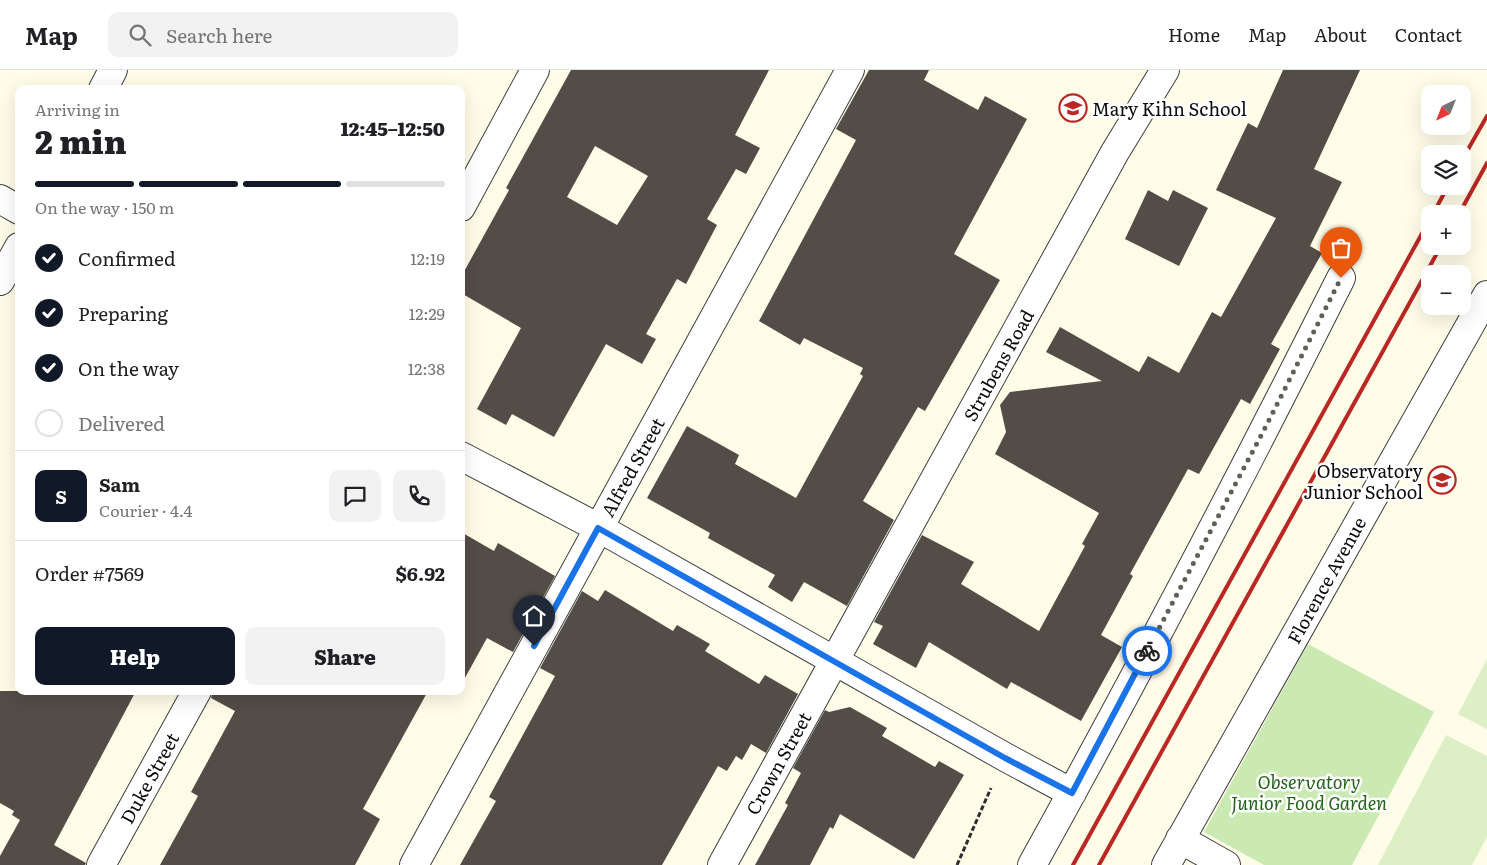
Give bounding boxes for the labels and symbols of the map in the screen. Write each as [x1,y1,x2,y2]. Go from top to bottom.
north arrow [1421,85,1471,135]
school or university icon: Mary Kihn School [1058,93,1088,123]
place label: Mary Kihn School [1092,95,1247,122]
pin [1320,227,1362,278]
street label: Strubens Road [956,304,1040,426]
street label: Alfred Street [594,412,671,522]
place label: Observatory Junior School [1303,457,1424,505]
school or university icon: Observatory Junior School [1427,465,1457,495]
street label: Florence Avenue [1280,512,1372,648]
pin [513,595,555,646]
courier [1122,626,1172,676]
street label: Crown Street [739,706,818,819]
street label: Duke Street [113,727,185,828]
park label: Observatory Junior Food Garden [1231,768,1387,816]

